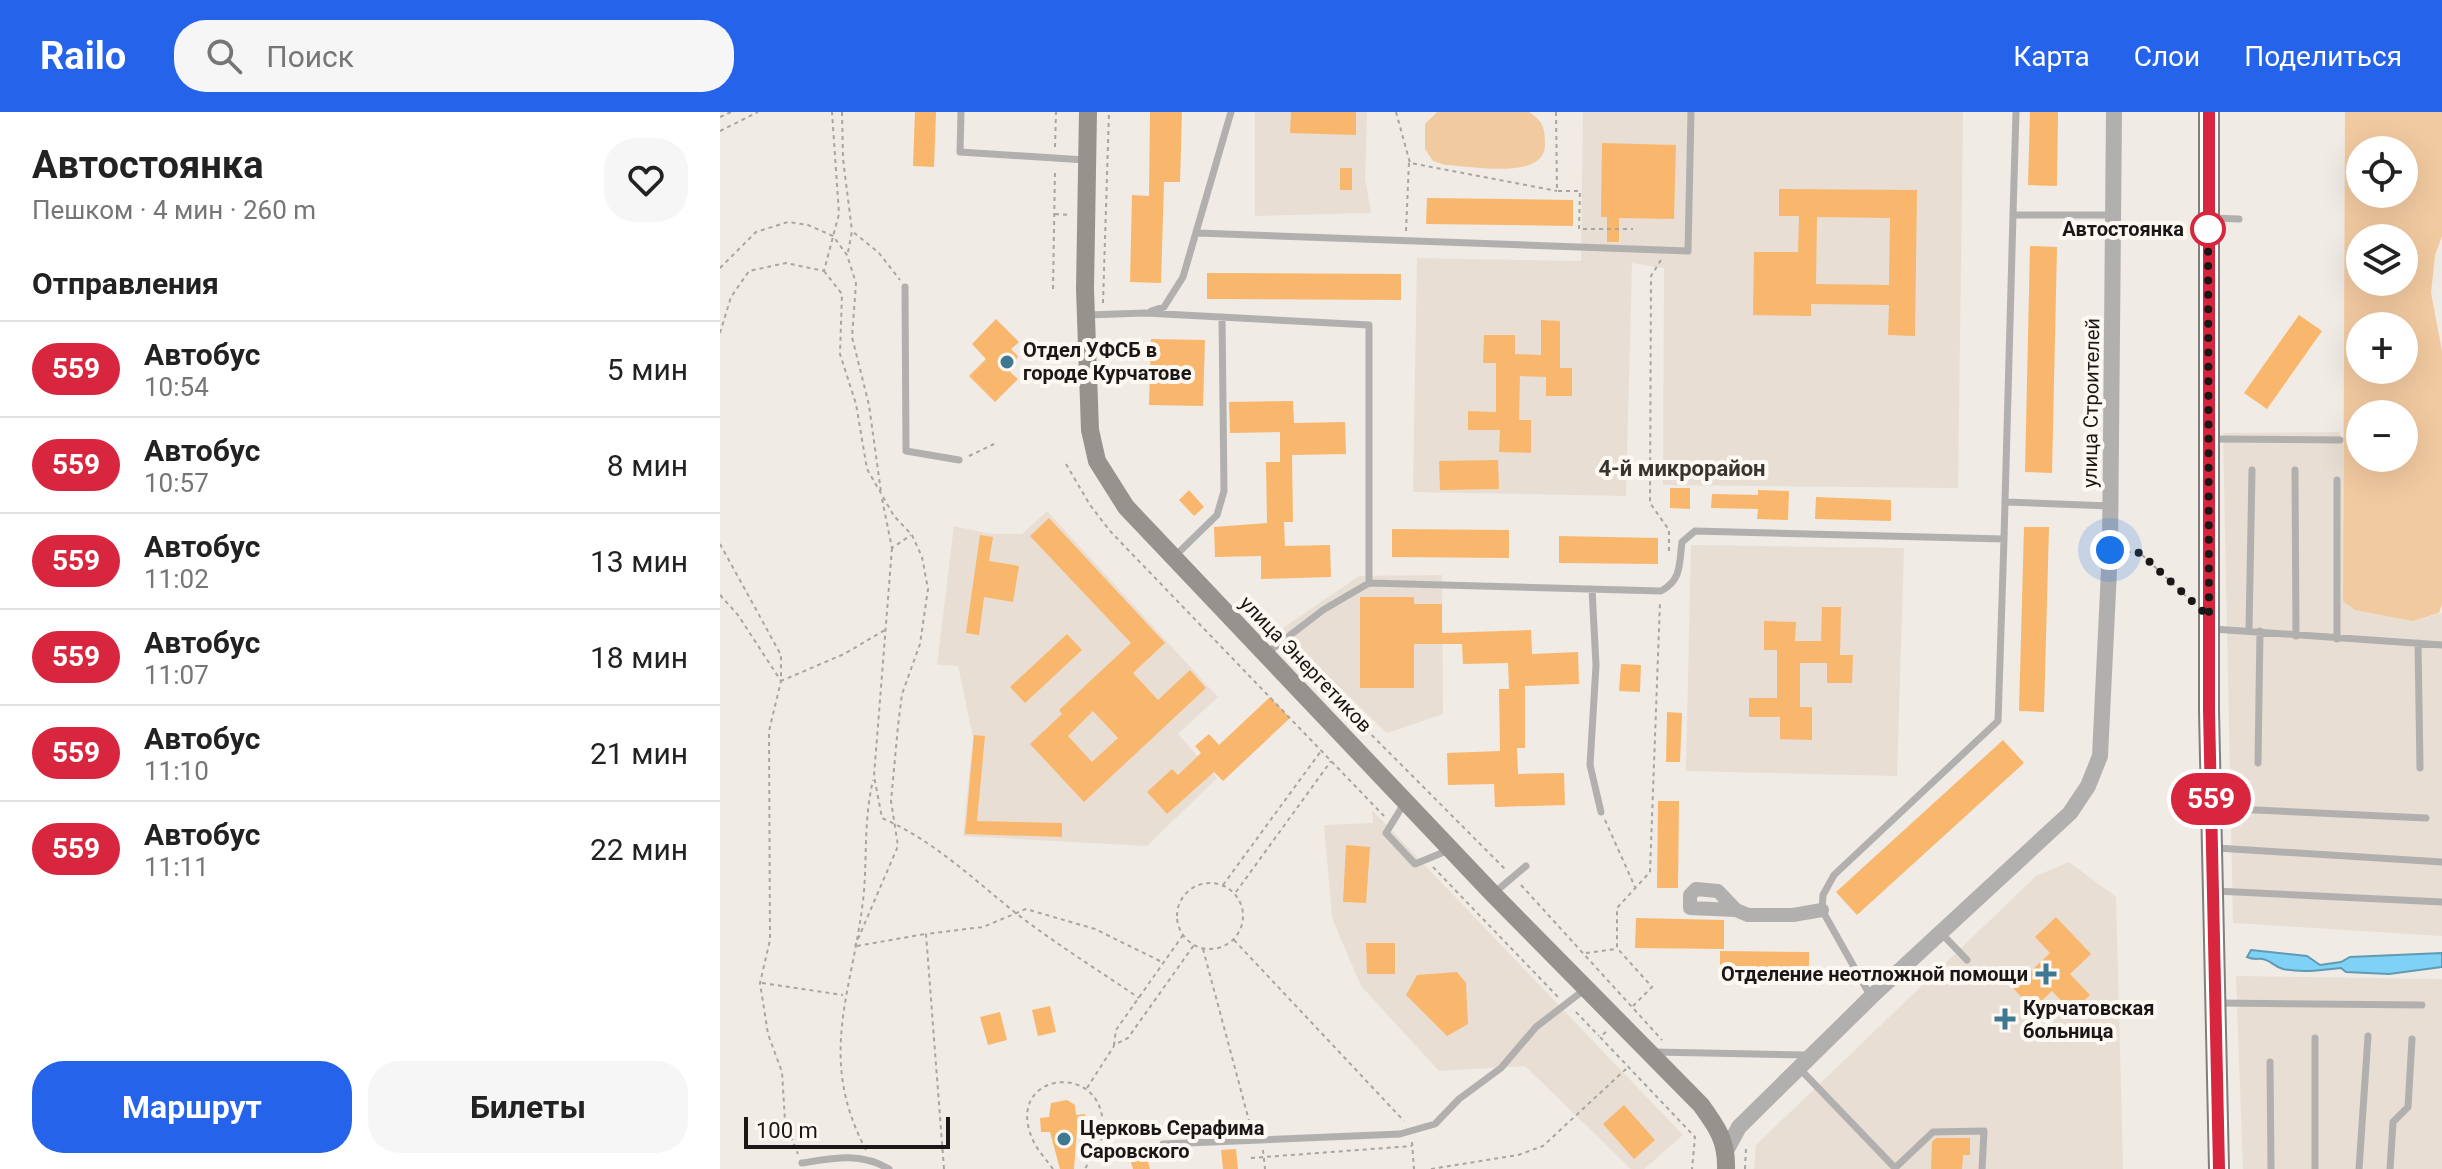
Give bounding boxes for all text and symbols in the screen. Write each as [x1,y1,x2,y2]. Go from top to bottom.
search box [174,20,734,92]
text: Railo [40,34,126,78]
icon: search [202,34,246,78]
text: Поиск [266,39,354,74]
text: Карта [2013,40,2090,73]
text: Слои [2134,40,2200,73]
text: Поделиться [2244,40,2402,73]
map controls [2346,136,2418,472]
button: locate [2346,136,2418,208]
button: heart [604,138,688,222]
text: Автостоянка [32,143,263,187]
text: Пешком · 4 мин · 260 m [32,195,316,225]
marker: Автостоянка [2191,212,2225,246]
place label: Автостоянка [2062,217,2184,241]
button: layers [2346,224,2418,296]
text: Отправления [32,266,219,301]
button: + [2346,312,2418,384]
street label: улица Строителей [2078,318,2104,488]
text: Автобус [144,337,260,372]
place label: Отдел УФСБ в городе Курчатове [1023,338,1192,385]
text: 559 [52,352,100,385]
text: 5 мин [607,352,688,387]
marker: Отдел УФСБ в городе Курчатове [998,353,1016,371]
text: 10:54 [144,372,209,402]
button: − [2346,400,2418,472]
text: Автобус [144,433,260,468]
text: 559 [52,448,100,481]
text: 8 мин [607,448,688,483]
district label: 4-й микрорайон [1598,456,1766,481]
text: 10:57 [144,468,209,498]
text: Автобус [144,529,260,564]
your location [2090,530,2130,570]
text: 559 [52,544,100,577]
text: 13 мин [590,544,688,579]
text: 11:02 [144,564,209,594]
street label: улица Энергетиков [1235,591,1377,737]
text: Автобус [144,625,260,660]
text: 559 [52,640,100,673]
text: 18 мин [590,640,688,675]
text: 11:07 [144,660,209,690]
text: Автобус [144,721,260,756]
text: 559 [52,736,100,769]
text: 21 мин [590,736,688,771]
text: 11:10 [144,756,209,786]
line badge: 559 [2165,773,2257,825]
text: 559 [2187,782,2235,815]
text: Автобус [144,817,260,852]
text: 559 [52,832,100,865]
text: 22 мин [590,832,688,867]
text: 11:11 [144,852,209,882]
place label: Отделение неотложной помощи [1721,962,2028,986]
marker: Отделение неотложной помощи [2035,963,2057,985]
place label: Курчатовская больница [2023,996,2155,1043]
marker: Курчатовская больница [1994,1008,2016,1030]
button: Маршрут [32,1061,352,1153]
button: Билеты [368,1061,688,1153]
scale bar [744,1113,950,1149]
place label: Церковь Серафима Саровского [1080,1116,1265,1163]
text: 100 m [756,1118,818,1143]
marker: Церковь Серафима Саровского [1055,1130,1073,1148]

